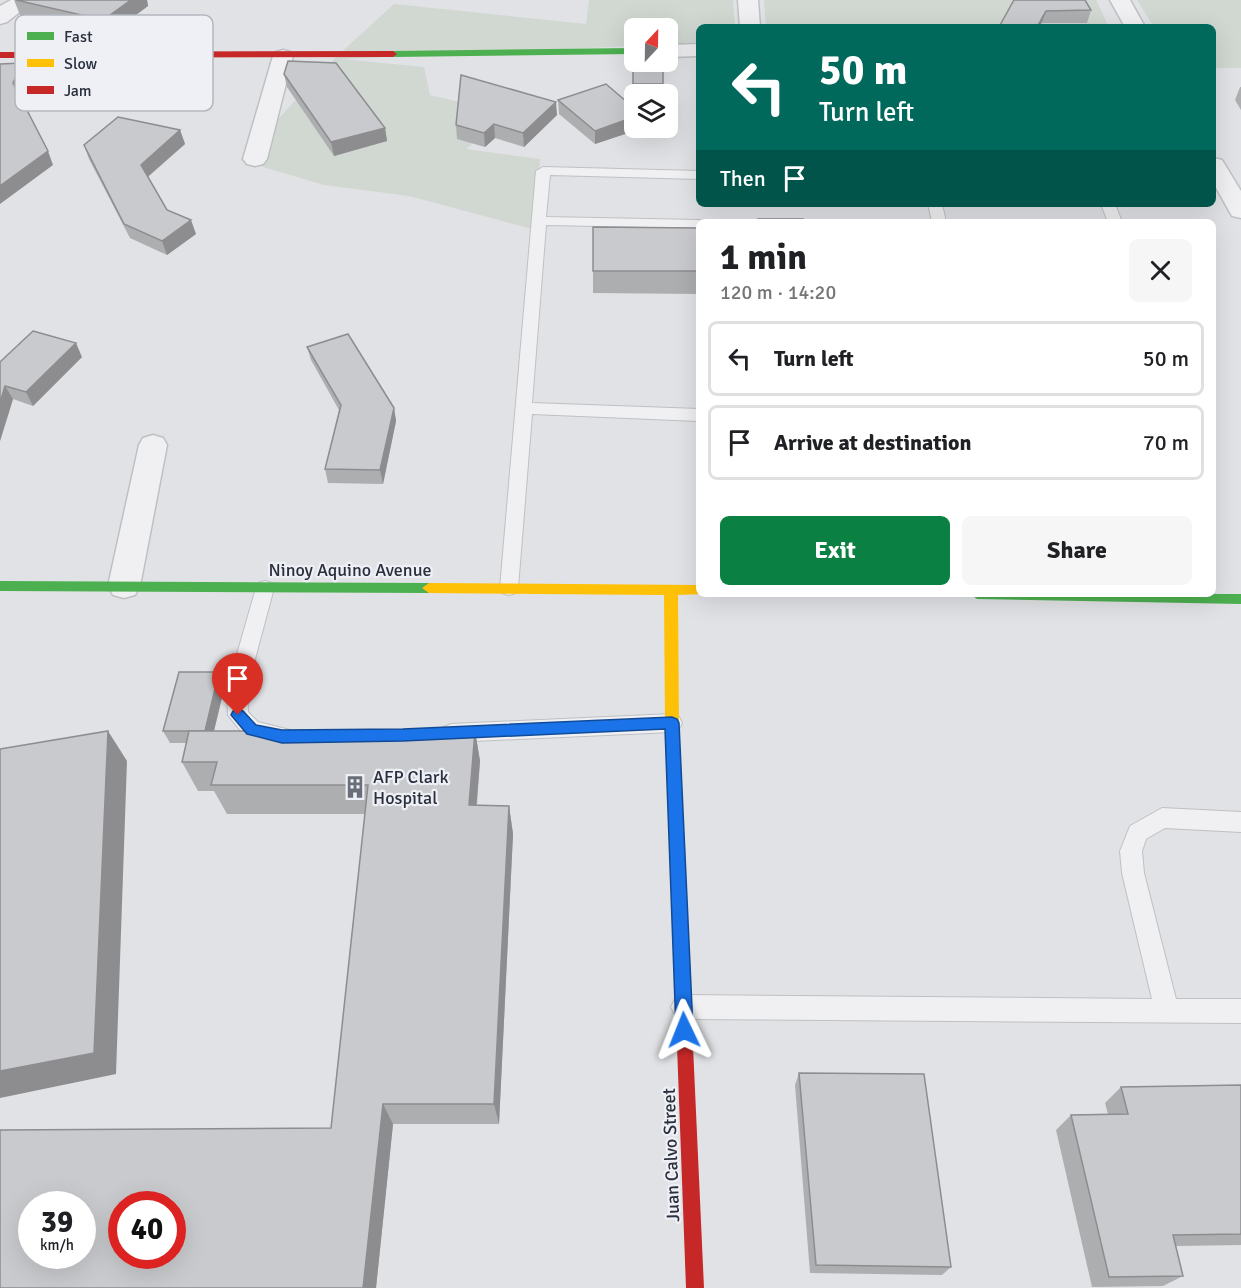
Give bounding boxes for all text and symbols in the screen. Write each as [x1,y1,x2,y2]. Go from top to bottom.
legend [15,15,213,111]
north arrow [624,18,678,72]
map controls [624,18,678,138]
text: Fast [64,27,93,47]
text: 50 m [819,45,908,96]
icon: left [720,48,798,126]
text: Slow [64,54,98,74]
text: Jam [64,81,92,101]
button: layers [624,84,678,138]
text: Turn left [819,96,914,129]
icon: arrive [778,162,811,195]
text: Then [720,165,766,192]
text: 1 min [720,235,807,280]
button: close [1129,239,1192,302]
text: 120 m · 14:20 [720,280,836,305]
icon: left [723,342,756,375]
text: Turn left [774,345,854,372]
text: 50 m [1143,345,1189,372]
icon: arrive [723,426,756,459]
text: Arrive at destination [774,429,971,456]
text: 70 m [1143,429,1189,456]
button: Exit [720,516,950,585]
button: Share [962,516,1192,585]
street label: Ninoy Aquino Avenue [269,559,431,581]
pin [212,653,263,715]
icon: arrive [221,662,254,695]
place label: AFP Clark Hospital [373,766,449,809]
building icon: AFP Clark Hospital [342,774,368,800]
position arrow [652,998,716,1062]
street label: Juan Calvo Street [658,1088,684,1222]
speed limit sign: 40 [108,1191,186,1269]
text: 39 [41,1204,73,1241]
text: km/h [40,1236,74,1254]

